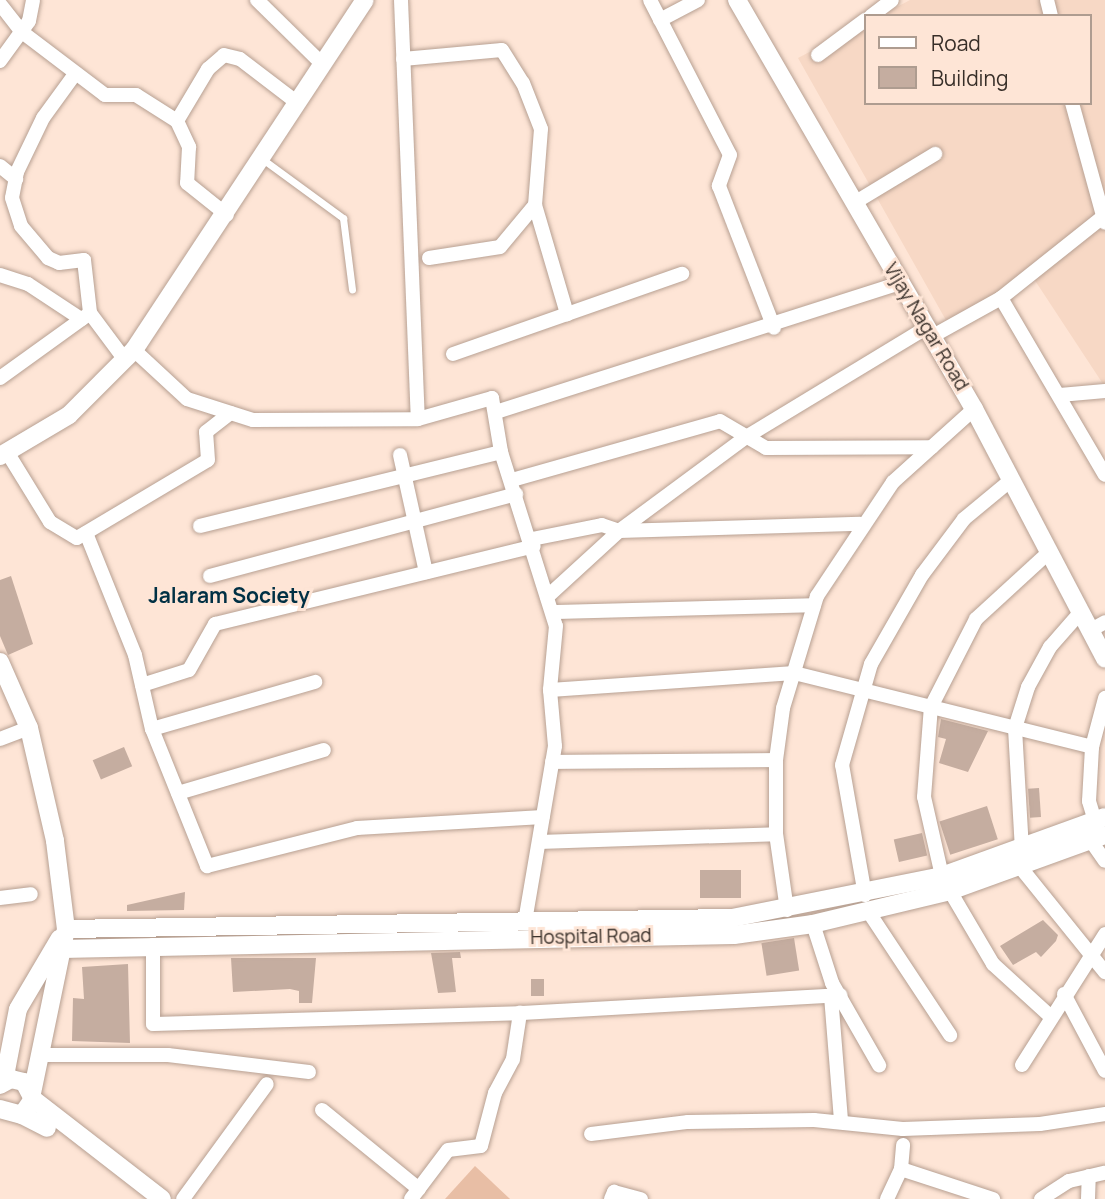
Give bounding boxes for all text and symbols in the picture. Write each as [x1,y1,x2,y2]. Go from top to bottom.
legend [864,14,1091,105]
text: Road [931,29,981,57]
text: Building [931,64,1008,92]
street label: Vijay Nagar Road [879,259,973,395]
district label: Jalaram Society [148,582,310,608]
street label: Hospital Road [530,925,652,949]

